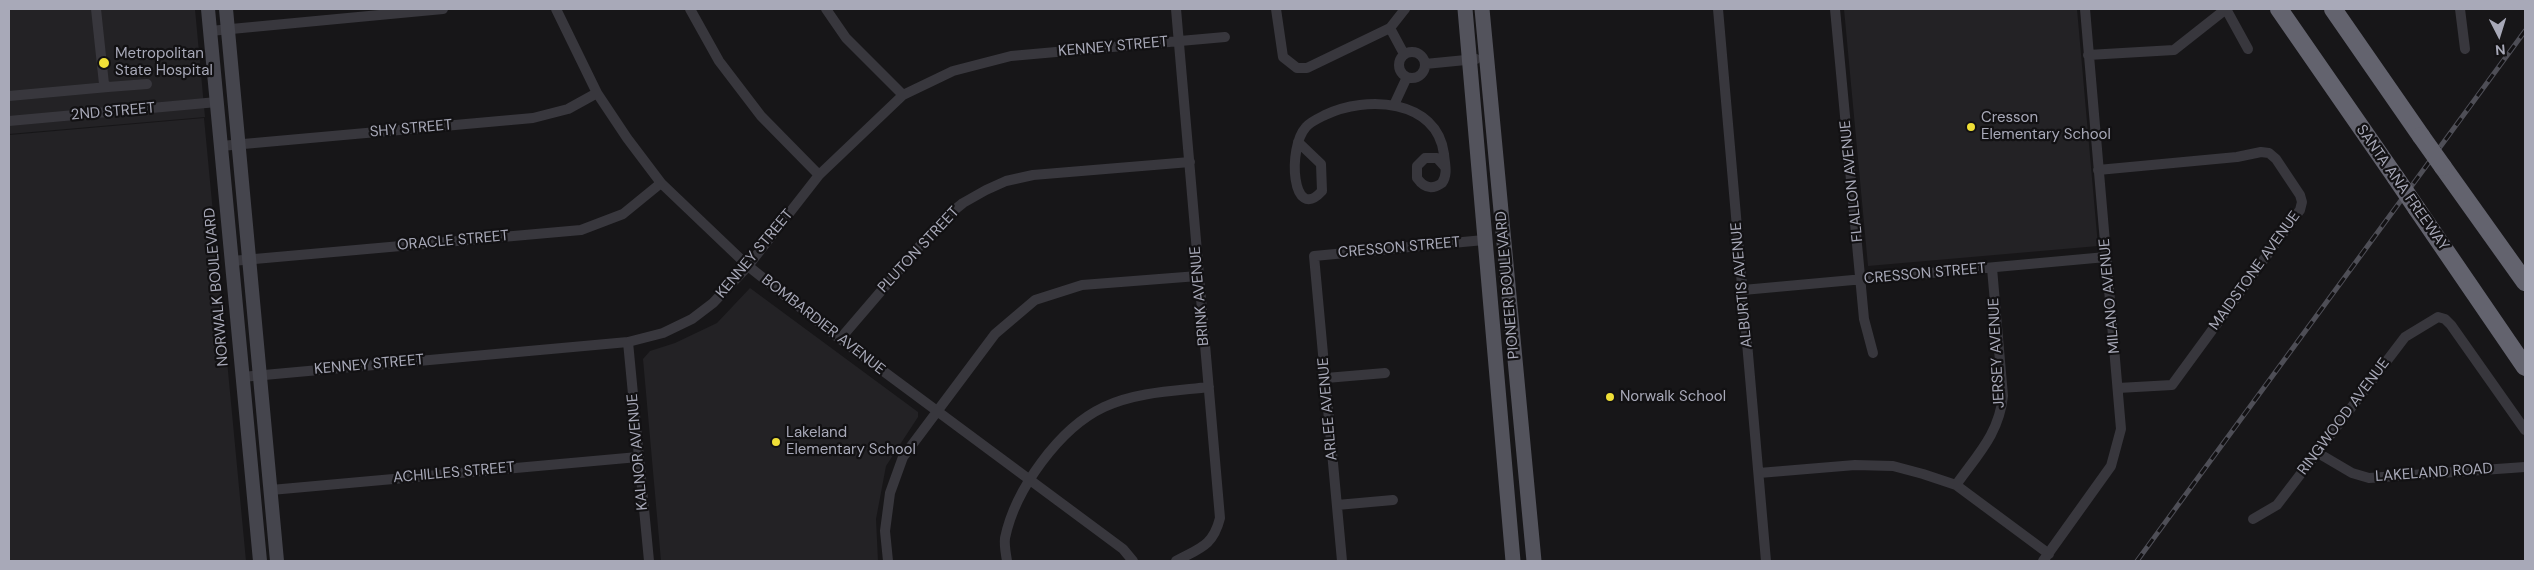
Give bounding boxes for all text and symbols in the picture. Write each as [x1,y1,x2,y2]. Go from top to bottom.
north arrow [2474,10,2524,60]
street label: KENNEY STREET [1057,33,1169,61]
text: N [2494,41,2506,59]
place label: Metropolitan State Hospital [115,45,213,80]
marker: Metropolitan State Hospital [97,56,111,70]
street label: 2ND STREET [70,99,156,125]
place label: Cresson Elementary School [1981,109,2111,144]
street label: SHY STREET [369,116,453,142]
street label: FLALLON AVENUE [1837,119,1867,243]
marker: Cresson Elementary School [1965,121,1977,133]
street label: SANTA ANA FREEWAY [2352,122,2452,254]
street label: PLUTON STREET [875,203,963,297]
street label: KENNEY STREET [713,206,797,302]
street label: NORWALK BOULEVARD [201,207,233,367]
street label: MAIDSTONE AVENUE [2206,208,2304,334]
street label: PIONEER BOULEVARD [1493,210,1523,360]
street label: ALBURTIS AVENUE [1728,221,1756,349]
street label: ORACLE STREET [396,227,510,255]
street label: CRESSON STREET [1337,234,1461,262]
street label: MILANO AVENUE [2096,238,2124,354]
street label: BRINK AVENUE [1187,245,1213,347]
street label: CRESSON STREET [1863,260,1987,288]
street label: BOMBARDIER AVENUE [758,271,888,379]
street label: JERSEY AVENUE [1985,297,2009,409]
street label: KENNEY STREET [313,351,425,379]
street label: RINGWOOD AVENUE [2294,355,2394,479]
street label: ARLEE AVENUE [1315,357,1341,461]
place label: Norwalk School [1620,388,1726,406]
marker: Norwalk School [1604,391,1616,403]
street label: KALNOR AVENUE [624,393,652,511]
place label: Lakeland Elementary School [786,424,916,459]
marker: Lakeland Elementary School [770,436,782,448]
street label: ACHILLES STREET [392,459,516,487]
street label: LAKELAND ROAD [2375,460,2493,486]

